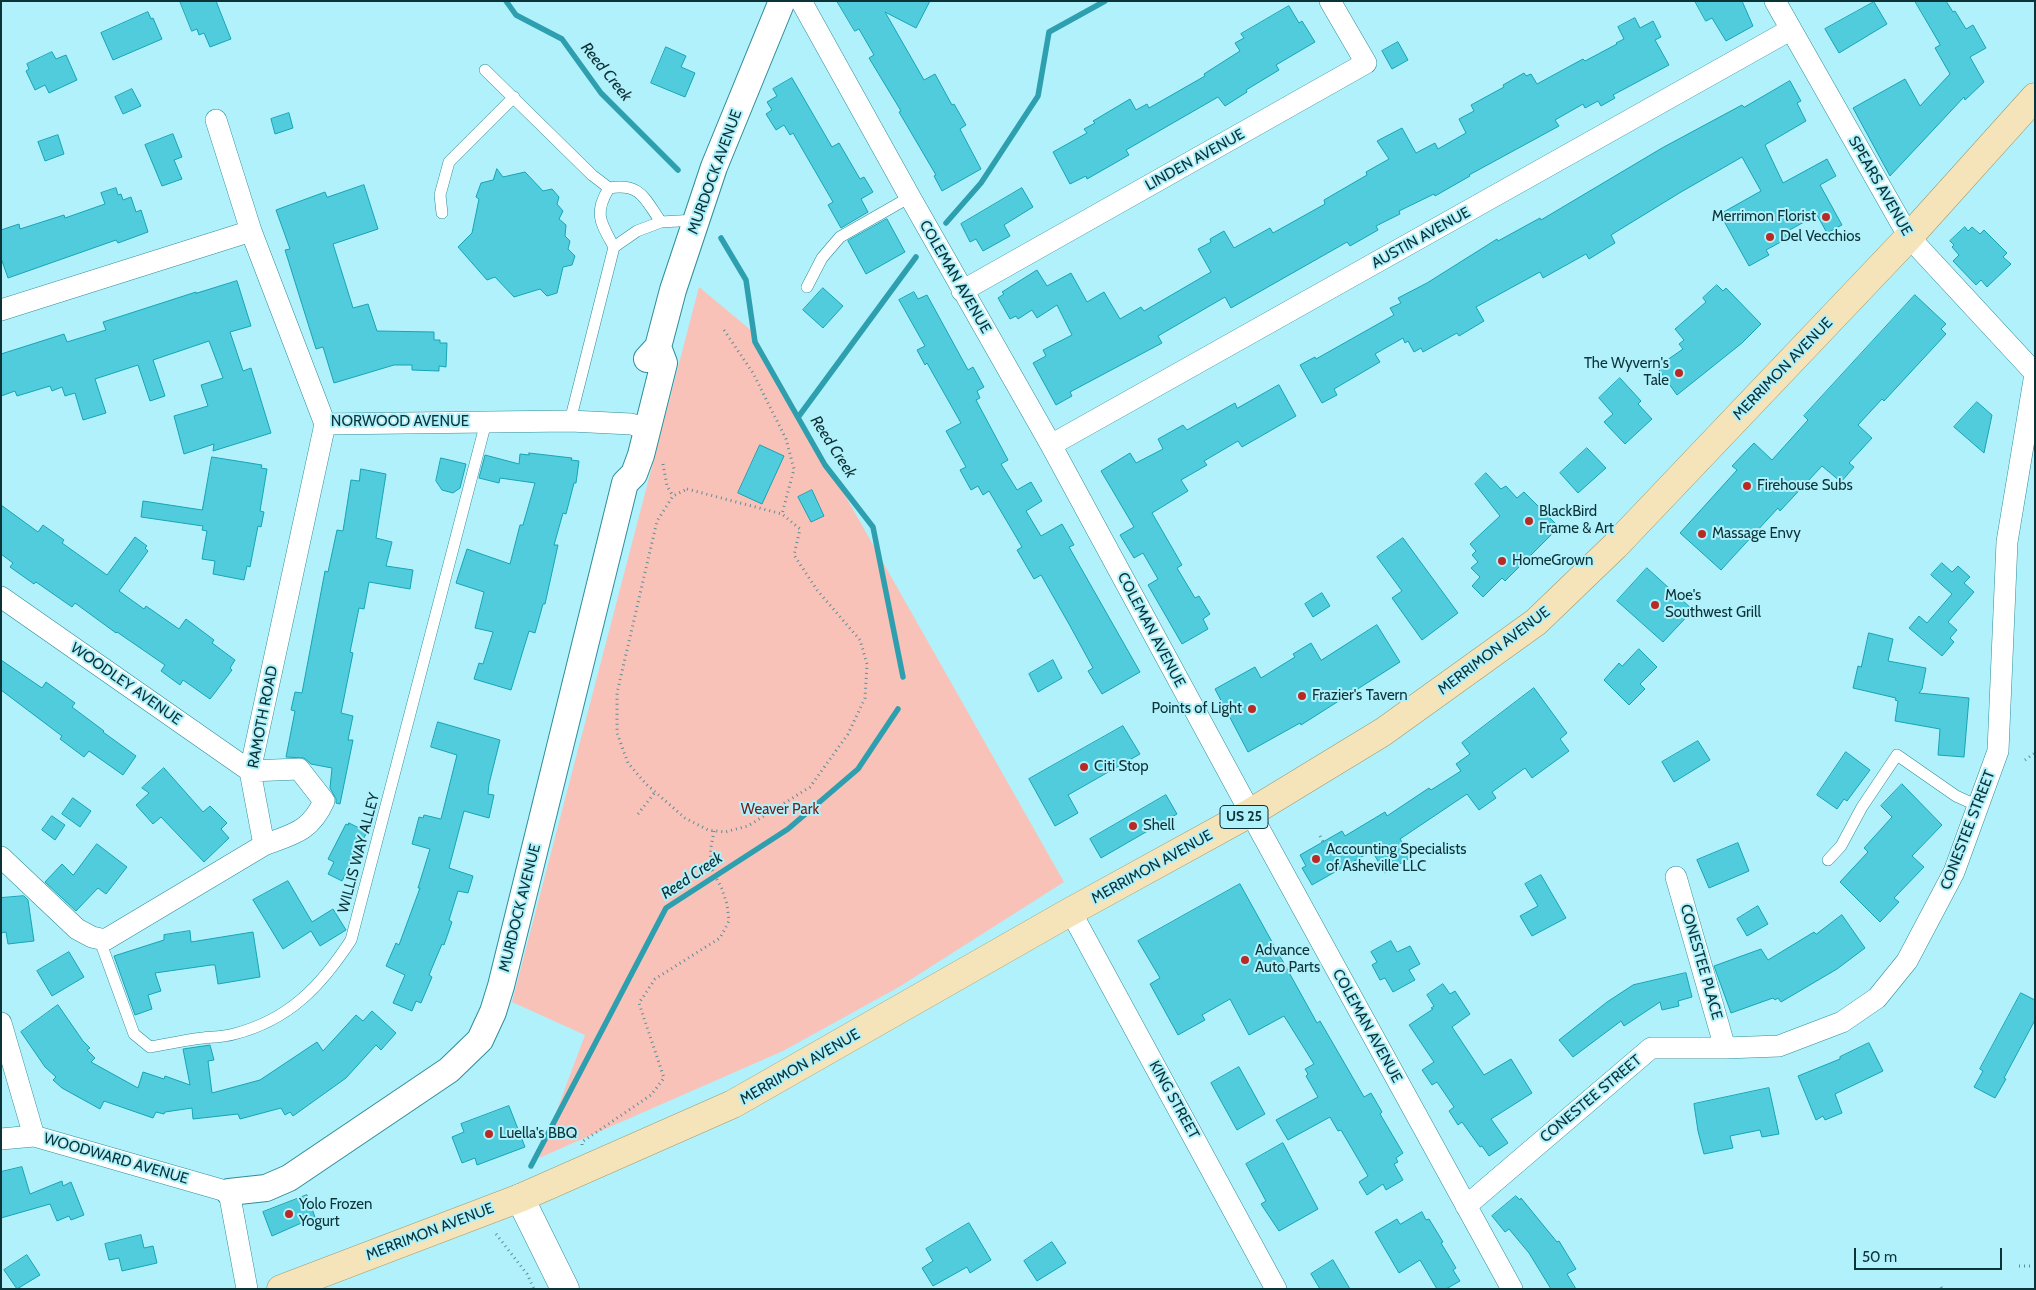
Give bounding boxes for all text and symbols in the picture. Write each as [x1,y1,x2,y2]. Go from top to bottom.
water label: Reed Creek [576,39,636,105]
street label: MURDOCK AVENUE [684,107,746,237]
street label: LINDEN AVENUE [1142,125,1248,195]
street label: SPEARS AVENUE [1844,133,1916,239]
street label: AUSTIN AVENUE [1369,203,1473,273]
place label: Merrimon Florist [1712,208,1816,226]
marker: Merrimon Florist [1820,211,1832,223]
street label: COLEMAN AVENUE [915,217,995,337]
place label: Del Vecchios [1780,228,1861,246]
marker: Del Vecchios [1764,231,1776,243]
street label: MERRIMON AVENUE [1729,314,1837,424]
place label: The Wyvern's Tale [1584,355,1669,390]
marker: The Wyvern's Tale [1673,367,1685,379]
water label: Reed Creek [806,412,860,482]
street label: NORWOOD AVENUE [331,413,469,431]
place label: Firehouse Subs [1757,477,1853,495]
marker: Firehouse Subs [1741,480,1753,492]
place label: BlackBird Frame & Art [1539,503,1614,538]
marker: BlackBird Frame & Art [1523,515,1535,527]
place label: Massage Envy [1712,525,1801,543]
marker: Massage Envy [1696,528,1708,540]
place label: HomeGrown [1512,552,1593,570]
marker: HomeGrown [1496,555,1508,567]
street label: COLEMAN AVENUE [1113,570,1189,690]
place label: Moe's Southwest Grill [1665,587,1761,622]
marker: Moe's Southwest Grill [1649,599,1661,611]
street label: MERRIMON AVENUE [1434,603,1554,699]
street label: WOODLEY AVENUE [67,639,185,729]
street label: RAMOTH ROAD [244,664,282,770]
place label: Frazier's Tavern [1312,687,1408,705]
marker: Frazier's Tavern [1296,690,1308,702]
place label: Points of Light [1152,700,1242,718]
marker: Points of Light [1246,703,1258,715]
place label: Citi Stop [1094,758,1149,776]
marker: Citi Stop [1078,761,1090,773]
street label: CONESTEE STREET [1937,768,1999,892]
street label: WILLIS WAY ALLEY [334,791,384,915]
park label: Weaver Park [741,801,819,819]
road number: US 25 [1220,806,1268,829]
place label: Shell [1143,817,1175,835]
marker: Shell [1127,820,1139,832]
street label: MERRIMON AVENUE [1088,826,1216,908]
place label: Accounting Specialists of Asheville LLC [1326,841,1466,876]
street label: MURDOCK AVENUE [495,842,545,974]
water label: Reed Creek [657,848,727,904]
marker: Accounting Specialists of Asheville LLC [1310,853,1322,865]
street label: CONESTEE PLACE [1676,902,1726,1022]
place label: Advance Auto Parts [1255,942,1320,977]
marker: Advance Auto Parts [1239,954,1251,966]
street label: COLEMAN AVENUE [1328,966,1406,1086]
street label: MERRIMON AVENUE [737,1025,863,1109]
street label: CONESTEE STREET [1537,1051,1645,1147]
street label: KING STREET [1145,1058,1203,1142]
place label: Luella's BBQ [499,1125,577,1143]
marker: Luella's BBQ [483,1128,495,1140]
street label: WOODWARD AVENUE [41,1130,191,1188]
place label: Yolo Frozen Yogurt [299,1196,372,1231]
street label: MERRIMON AVENUE [364,1199,496,1265]
marker: Yolo Frozen Yogurt [283,1208,295,1220]
scale bar [1856,1238,2004,1270]
text: 50 m [1862,1248,1897,1266]

